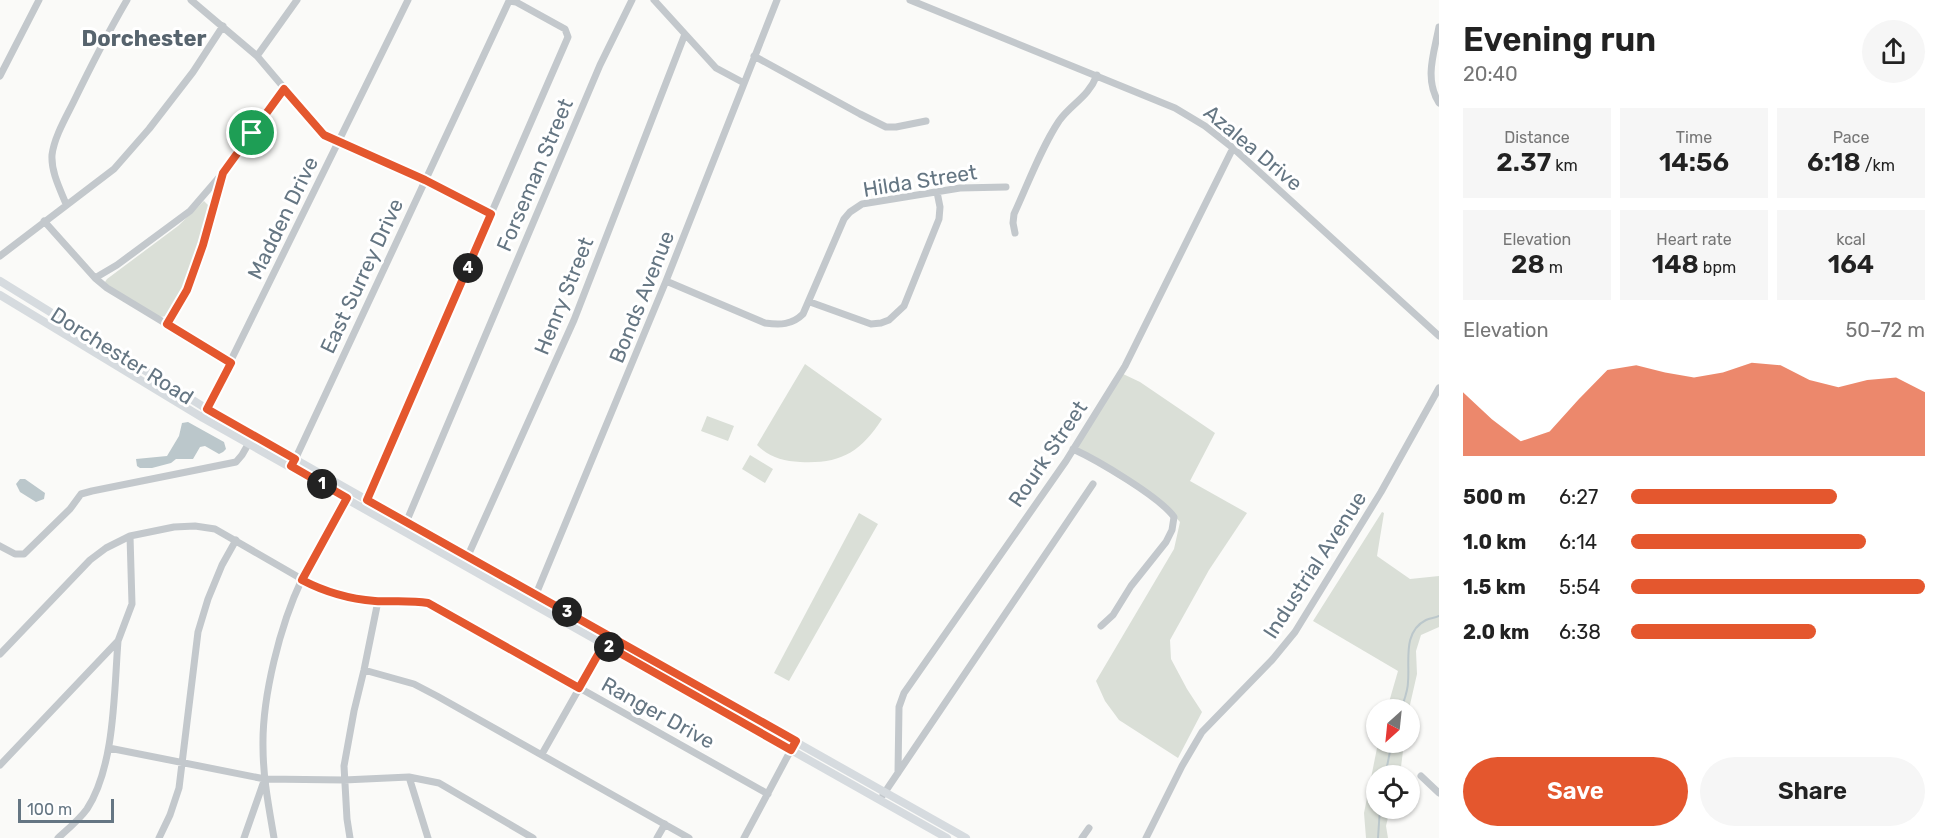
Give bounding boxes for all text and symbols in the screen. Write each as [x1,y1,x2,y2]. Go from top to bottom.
text: Evening run [1463,20,1656,59]
button: share [1862,20,1925,83]
district label: Dorchester [82,25,206,52]
text: 20:40 [1463,62,1518,86]
street label: Forseman Street [491,95,578,255]
street label: Azalea Drive [1199,99,1308,196]
pin [226,107,277,158]
icon: arrive [235,116,268,149]
text: Distance [1504,128,1570,147]
text: Time [1676,128,1712,147]
text: Pace [1833,128,1869,147]
text: 2.37 [1496,147,1551,178]
text: 14:56 [1659,147,1729,178]
text: 6:18 [1807,147,1861,178]
street label: Madden Drive [242,152,323,283]
text: km [1551,156,1578,175]
text: /km [1861,156,1895,175]
street label: Hilda Street [861,159,979,202]
street label: East Surrey Drive [315,194,408,357]
street label: Bonds Avenue [604,227,679,366]
text: Elevation [1503,230,1571,249]
text: Heart rate [1656,230,1732,249]
text: kcal [1836,230,1866,249]
street label: Henry Street [529,233,598,358]
text: 28 [1511,249,1545,280]
text: 148 [1652,249,1699,280]
text: 164 [1828,249,1874,280]
pin: 4 [453,253,483,283]
text: 4 [463,258,473,277]
text: m [1545,258,1563,277]
text: bpm [1699,258,1736,277]
street label: Dorchester Road [46,302,198,410]
text: Elevation [1463,318,1549,342]
text: 50–72 m [1845,318,1925,342]
street label: Rourk Street [1003,396,1092,512]
pin: 1 [307,469,337,499]
text: 1 [318,474,326,493]
text: 500 m [1463,485,1526,509]
text: 6:27 [1559,485,1598,509]
street label: Industrial Avenue [1258,486,1371,643]
text: 1.0 km [1463,530,1526,554]
text: 6:14 [1559,530,1597,554]
text: 1.5 km [1463,575,1526,599]
text: 5:54 [1559,575,1600,599]
pin: 3 [552,597,582,627]
text: 3 [562,602,572,621]
text: 2.0 km [1463,620,1529,644]
text: 6:38 [1559,620,1601,644]
pin: 2 [594,632,624,662]
text: 2 [604,637,614,656]
street label: Ranger Drive [597,671,719,754]
north arrow [1366,699,1420,753]
map controls [1366,699,1420,819]
button: Save [1463,757,1688,826]
button: Share [1700,757,1925,826]
button: locate [1366,765,1420,819]
scale bar [18,796,114,824]
text: 100 m [27,800,72,819]

